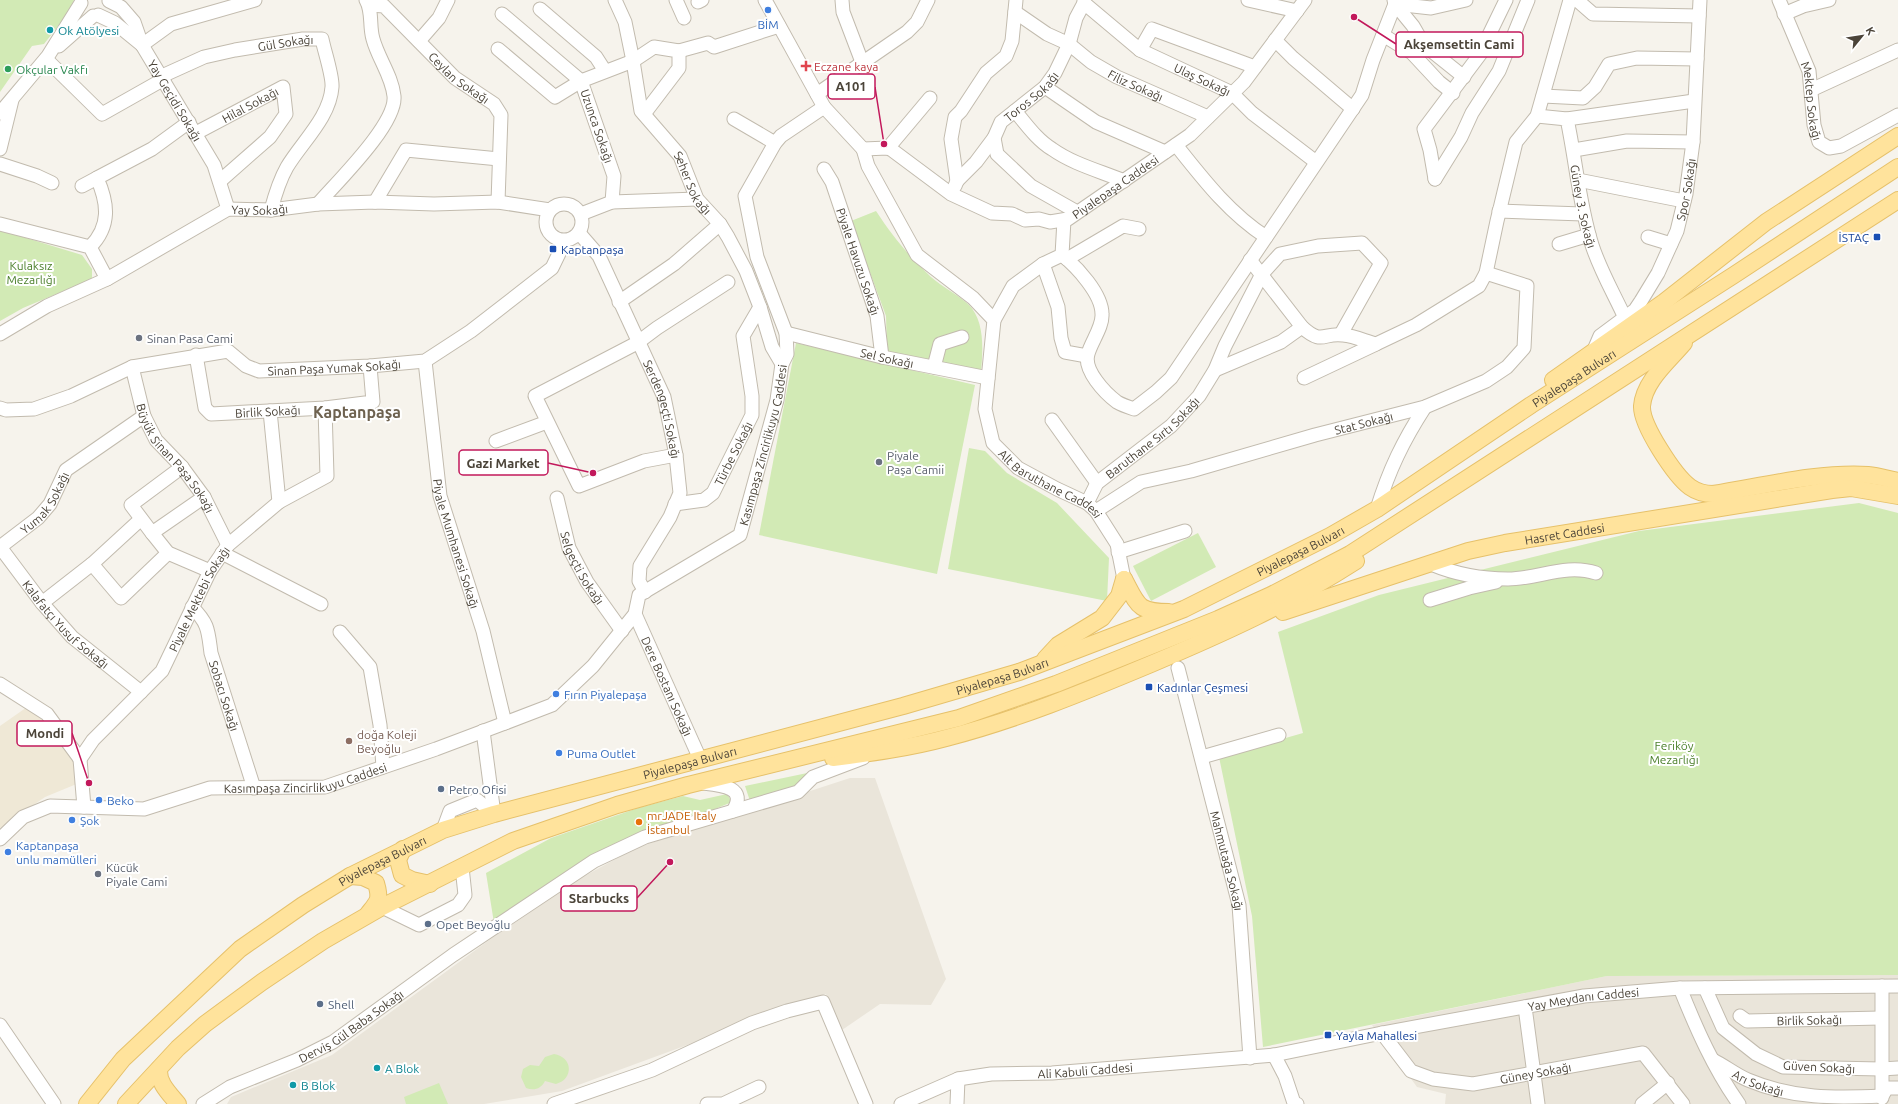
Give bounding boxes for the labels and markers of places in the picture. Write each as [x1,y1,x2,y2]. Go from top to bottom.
marker: BİM [763,5,773,15]
place label: BİM [757,18,779,31]
place label: Ok Atölyesi [58,24,119,37]
marker: Ok Atölyesi [45,25,55,35]
callout: Akşemsettin Cami [1396,32,1523,57]
place label: Eczane kaya [814,60,878,73]
marker: Eczane kaya [801,61,811,71]
place label: Okçular Vakfı [16,63,88,76]
marker: Okçular Vakfı [3,64,13,74]
callout: A101 [828,74,875,99]
place label: İSTAÇ [1839,231,1870,244]
marker: İSTAÇ [1872,232,1882,242]
place label: Kaptanpaşa [561,243,624,256]
marker: Kaptanpaşa [548,244,558,254]
place label: Sinan Pasa Cami [147,332,233,345]
marker: Sinan Pasa Cami [134,333,144,343]
place label: Piyale Paşa Camii [887,449,944,476]
callout: Gazi Market [459,450,548,475]
marker: Piyale Paşa Camii [874,457,884,467]
place label: Kadınlar Çeşmesi [1157,681,1248,694]
marker: Kadınlar Çeşmesi [1144,682,1154,692]
place label: Fırın Piyalepaşa [564,688,647,701]
marker: Fırın Piyalepaşa [551,689,561,699]
callout: Mondi [17,721,72,746]
place label: doğa Koleji Beyoğlu [357,728,417,755]
marker: doğa Koleji Beyoğlu [344,736,354,746]
place label: Puma Outlet [567,747,636,760]
marker: Puma Outlet [554,748,564,758]
place label: Petro Ofisi [449,783,507,796]
marker: Petro Ofisi [436,784,446,794]
place label: Beko [107,794,134,807]
marker: Beko [94,795,104,805]
place label: mrJADE Italy İstanbul [647,809,717,836]
place label: Şok [80,814,99,827]
marker: Şok [67,815,77,825]
marker: mrJADE Italy İstanbul [634,817,644,827]
place label: Kaptanpaşa unlu mamülleri [16,839,97,866]
marker: Kaptanpaşa unlu mamülleri [3,847,13,857]
place label: Kücük Piyale Cami [106,861,167,888]
marker: Kücük Piyale Cami [93,869,103,879]
callout: Starbucks [561,886,637,911]
place label: Opet Beyoğlu [436,918,510,931]
marker: Opet Beyoğlu [423,919,433,929]
place label: Shell [328,998,354,1011]
marker: Shell [315,999,325,1009]
place label: Yayla Mahallesi [1336,1029,1417,1042]
marker: Yayla Mahallesi [1323,1030,1333,1040]
place label: A Blok [385,1062,419,1075]
marker: A Blok [372,1063,382,1073]
place label: B Blok [301,1079,335,1092]
marker: B Blok [288,1080,298,1090]

